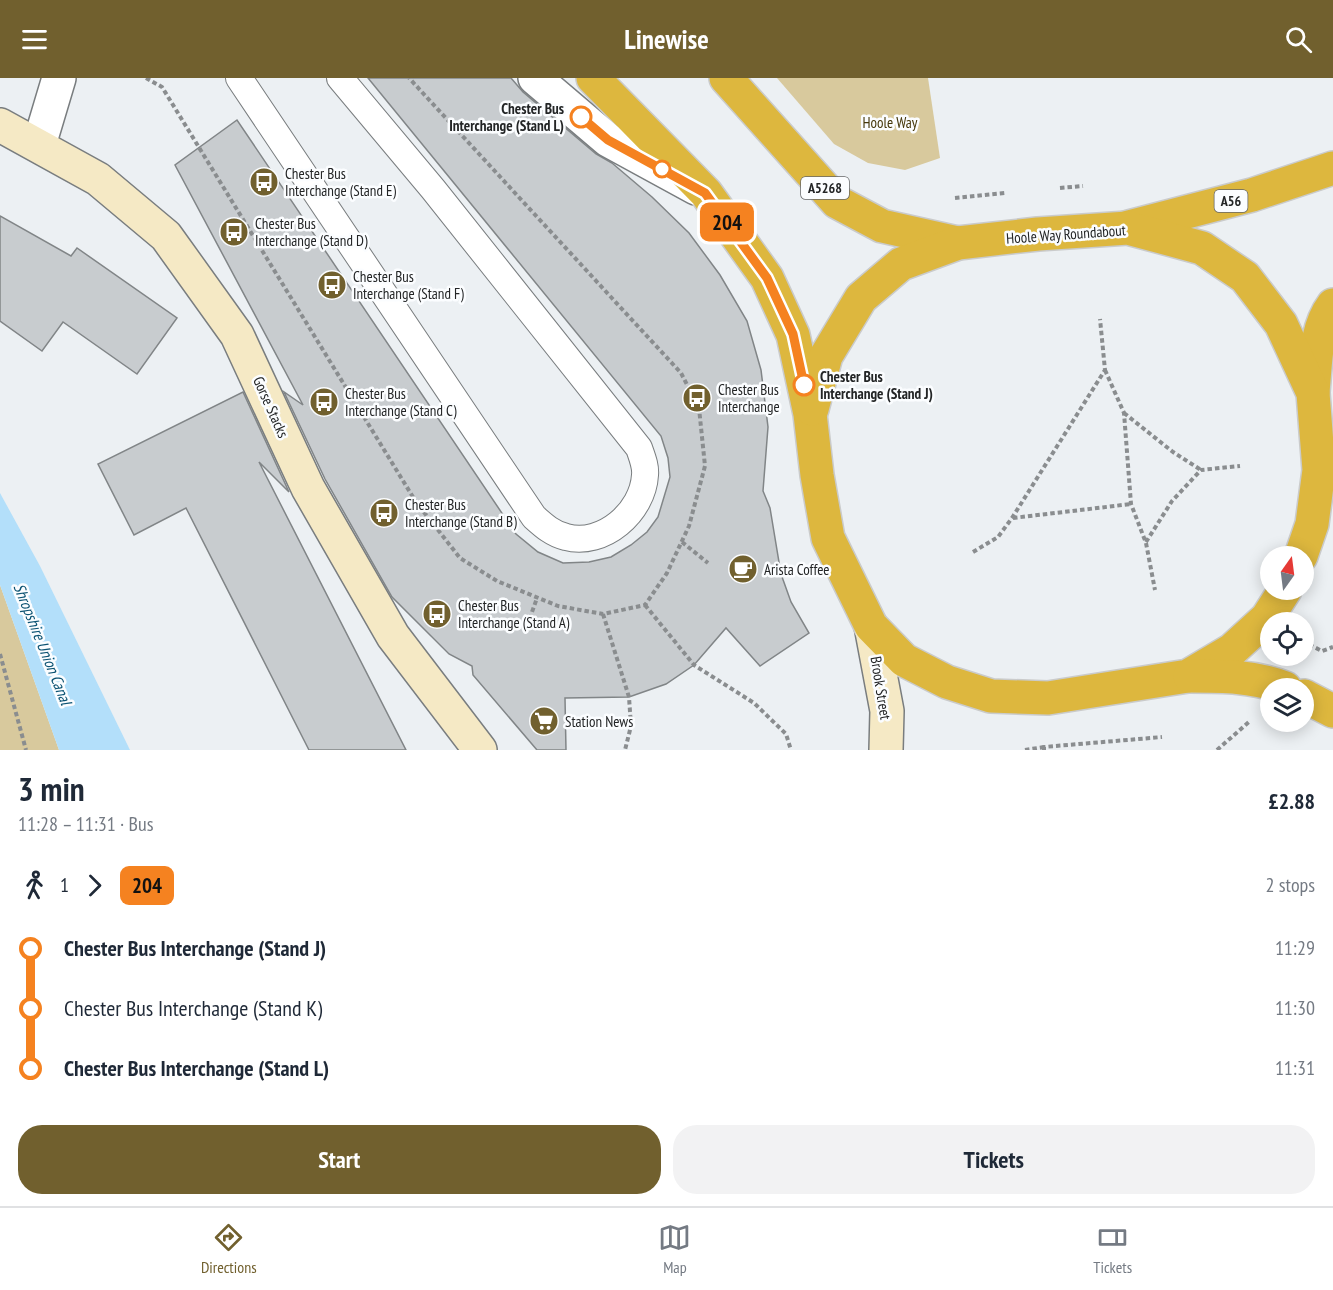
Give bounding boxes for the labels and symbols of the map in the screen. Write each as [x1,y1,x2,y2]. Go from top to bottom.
place label: Chester Bus Interchange (Stand L) [449,99,564,135]
marker: Chester Bus Interchange (Stand L) [570,106,592,128]
park label: Hoole Way [863,113,918,132]
unlabelled marker [653,160,671,178]
place label: Chester Bus Interchange (Stand E) [285,164,397,200]
bus stop icon: Chester Bus Interchange (Stand E) [248,166,280,198]
road number: A5268 [801,177,849,199]
road number: A56 [1214,190,1248,212]
line badge: 204 [692,202,762,242]
place label: Chester Bus Interchange (Stand D) [255,214,368,250]
bus stop icon: Chester Bus Interchange (Stand D) [218,216,250,248]
street label: Hoole Way Roundabout [1006,220,1126,248]
place label: Chester Bus Interchange (Stand F) [353,267,464,303]
bus stop icon: Chester Bus Interchange (Stand F) [316,269,348,301]
place label: Chester Bus Interchange (Stand J) [820,367,933,403]
street label: Gorse Stacks [249,373,293,441]
marker: Chester Bus Interchange (Stand J) [793,374,815,396]
place label: Chester Bus Interchange [718,380,780,416]
bus stop icon: Chester Bus Interchange [681,382,713,414]
place label: Chester Bus Interchange (Stand C) [345,384,457,420]
bus stop icon: Chester Bus Interchange (Stand C) [308,386,340,418]
place label: Chester Bus Interchange (Stand B) [405,495,517,531]
bus stop icon: Chester Bus Interchange (Stand B) [368,497,400,529]
north arrow [1260,546,1314,600]
cafe icon: Arista Coffee [727,553,759,585]
place label: Arista Coffee [764,560,829,579]
water label: Shropshire Union Canal [10,580,77,709]
place label: Chester Bus Interchange (Stand A) [458,596,570,632]
bus stop icon: Chester Bus Interchange (Stand A) [421,598,453,630]
street label: Brook Street [867,655,895,721]
supermarket icon: Station News [528,705,560,737]
place label: Station News [565,712,633,731]

